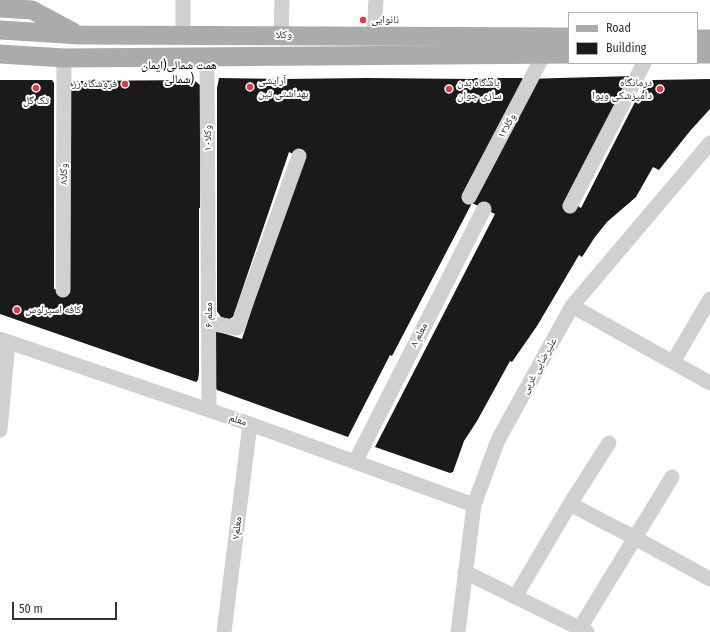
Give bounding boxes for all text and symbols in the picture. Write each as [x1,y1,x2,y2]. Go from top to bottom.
legend [568,12,698,64]
place label: نانوایی [371,13,399,27]
marker: نانوایی [358,15,368,25]
text: Road [606,21,631,35]
street label: وکلا [276,28,292,42]
text: Building [606,41,646,55]
district label: همت شمالی(ایمان شمالی) [141,59,217,87]
place label: آرایشی بهداشتی تین [258,74,309,100]
place label: باشگاه بدن سازی جوان [457,76,502,102]
place label: درمانگاه دامپزشکی ویوا [592,76,652,102]
place label: فروشگاه رز [72,77,117,91]
marker: فروشگاه رز [120,79,130,89]
marker: آرایشی بهداشتی تین [245,82,255,92]
marker: تک گل [31,83,41,93]
marker: باشگاه بدن سازی جوان [444,84,454,94]
marker: درمانگاه دامپزشکی ویوا [655,84,665,94]
place label: تک گل [23,94,49,108]
street label: وکلا۱۲ [495,111,519,141]
street label: وکلا۱۰ [201,125,215,151]
street label: وکلا۸ [57,163,71,185]
street label: ۶ معلم [202,302,216,328]
place label: کافه اسپرلوس [25,303,81,317]
marker: کافه اسپرلوس [12,305,22,315]
street label: ۸ معلم [407,321,431,349]
street label: علیرضایی غربی [518,335,560,397]
street label: معلّم [227,411,249,429]
street label: معلم۷ [229,516,245,540]
scale bar [14,594,119,620]
text: 50 m [19,602,43,616]

